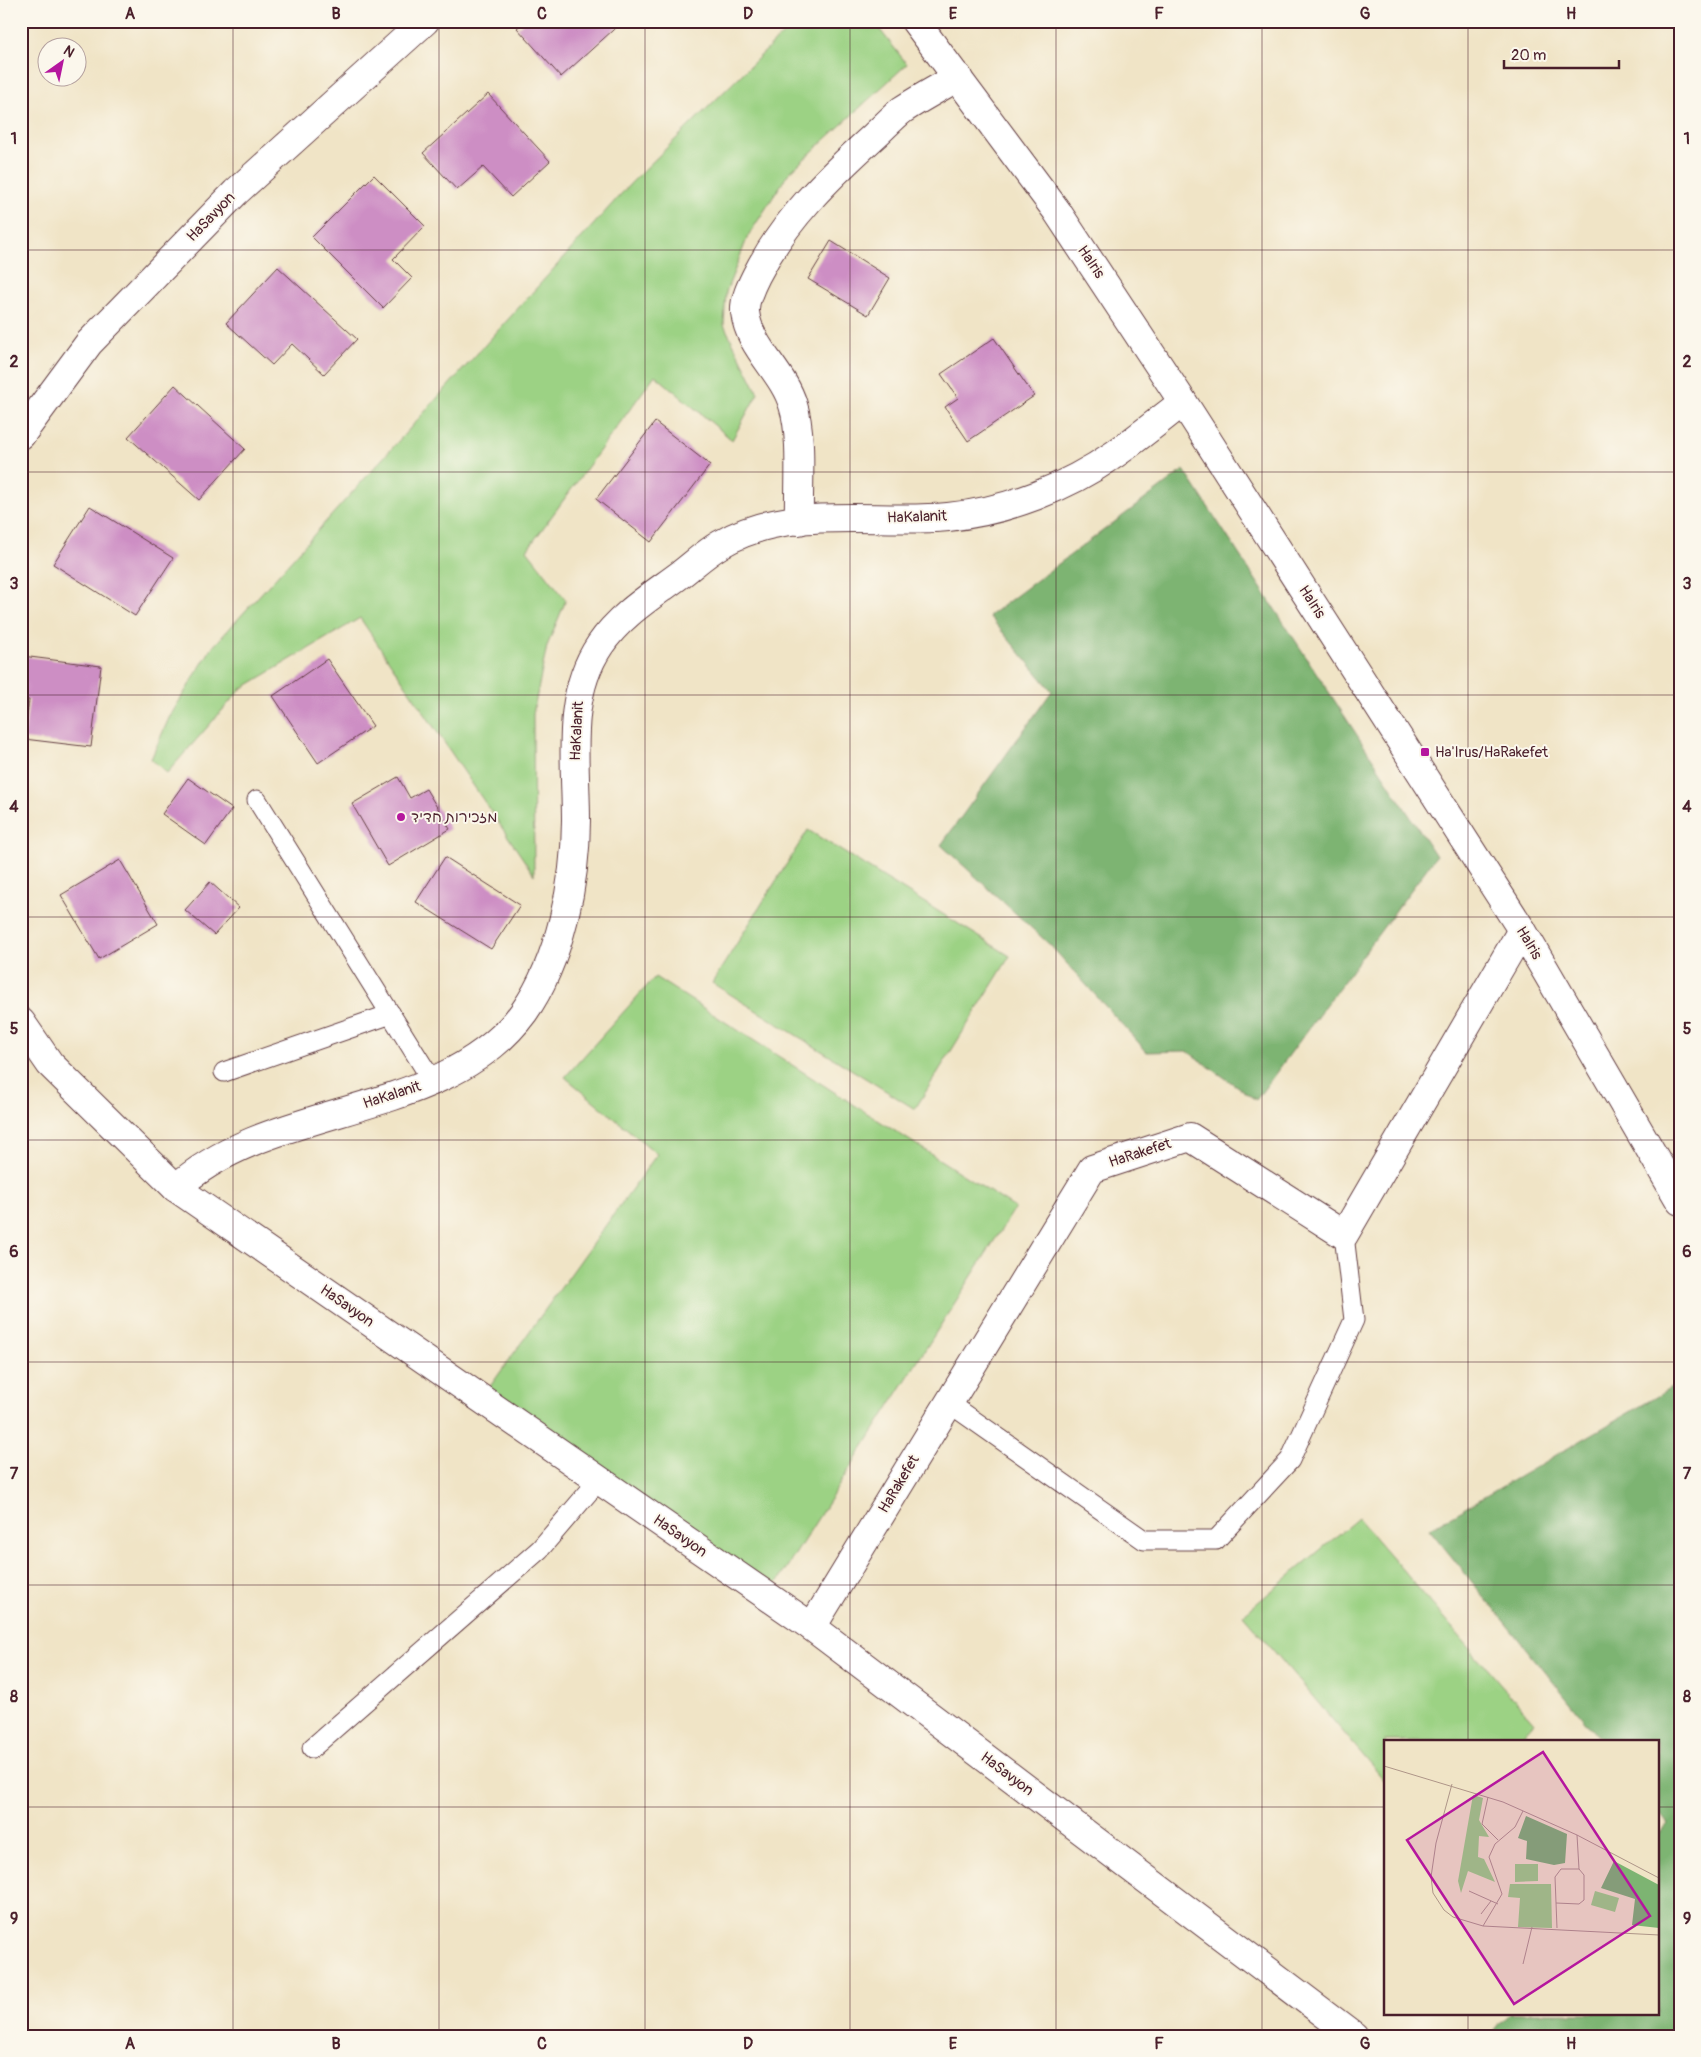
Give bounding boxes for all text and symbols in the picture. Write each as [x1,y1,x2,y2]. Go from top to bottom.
text: A [125,4,136,24]
text: B [331,4,341,24]
text: C [537,4,547,24]
text: D [743,4,753,24]
text: E [949,4,958,24]
text: F [1154,4,1164,24]
text: G [1360,4,1371,24]
text: H [1566,4,1576,24]
north arrow [38,38,88,88]
scale bar [1504,38,1618,70]
text: N [60,42,77,61]
text: 20 m [1511,46,1546,65]
text: 1 [11,129,17,149]
text: 1 [1684,129,1690,149]
street label: HaSavyon [183,188,239,246]
street label: HaIris [1073,242,1109,282]
text: 2 [10,352,19,372]
text: 2 [1683,352,1692,372]
street label: HaKalanit [887,506,948,528]
text: 3 [10,574,19,594]
text: 3 [1683,574,1692,594]
street label: HaIris [1294,582,1330,622]
street label: HaKalanit [566,700,588,761]
place label: Ha'Irus/HaRakefet [1435,743,1549,762]
marker: Ha'Irus/HaRakefet [1419,746,1431,758]
text: 4 [9,797,19,817]
text: 4 [1682,797,1692,817]
place label: מזכירות חדיד [411,808,497,827]
marker: מזכירות חדיד [395,811,407,823]
street label: HaIris [1512,923,1546,963]
text: 5 [10,1019,19,1039]
text: 5 [1683,1019,1692,1039]
street label: HaKalanit [361,1076,424,1113]
street label: HaRakefet [1106,1134,1174,1172]
text: 6 [9,1242,19,1262]
text: 6 [1682,1242,1692,1262]
street label: HaSavyon [316,1281,378,1331]
street label: HaRakefet [874,1451,924,1517]
text: 7 [10,1464,19,1484]
text: 7 [1683,1464,1692,1484]
street label: HaSavyon [649,1511,711,1561]
text: 8 [10,1687,18,1707]
text: 8 [1683,1687,1691,1707]
inset map [1384,1740,1658,2014]
street label: HaSavyon [977,1748,1037,1800]
text: 9 [10,1909,18,1929]
text: 9 [1683,1909,1691,1929]
text: A [125,2034,136,2054]
text: B [331,2034,341,2054]
text: C [537,2034,547,2054]
text: D [743,2034,753,2054]
text: E [949,2034,958,2054]
text: F [1154,2034,1164,2054]
text: G [1360,2034,1371,2054]
text: H [1566,2034,1576,2054]

